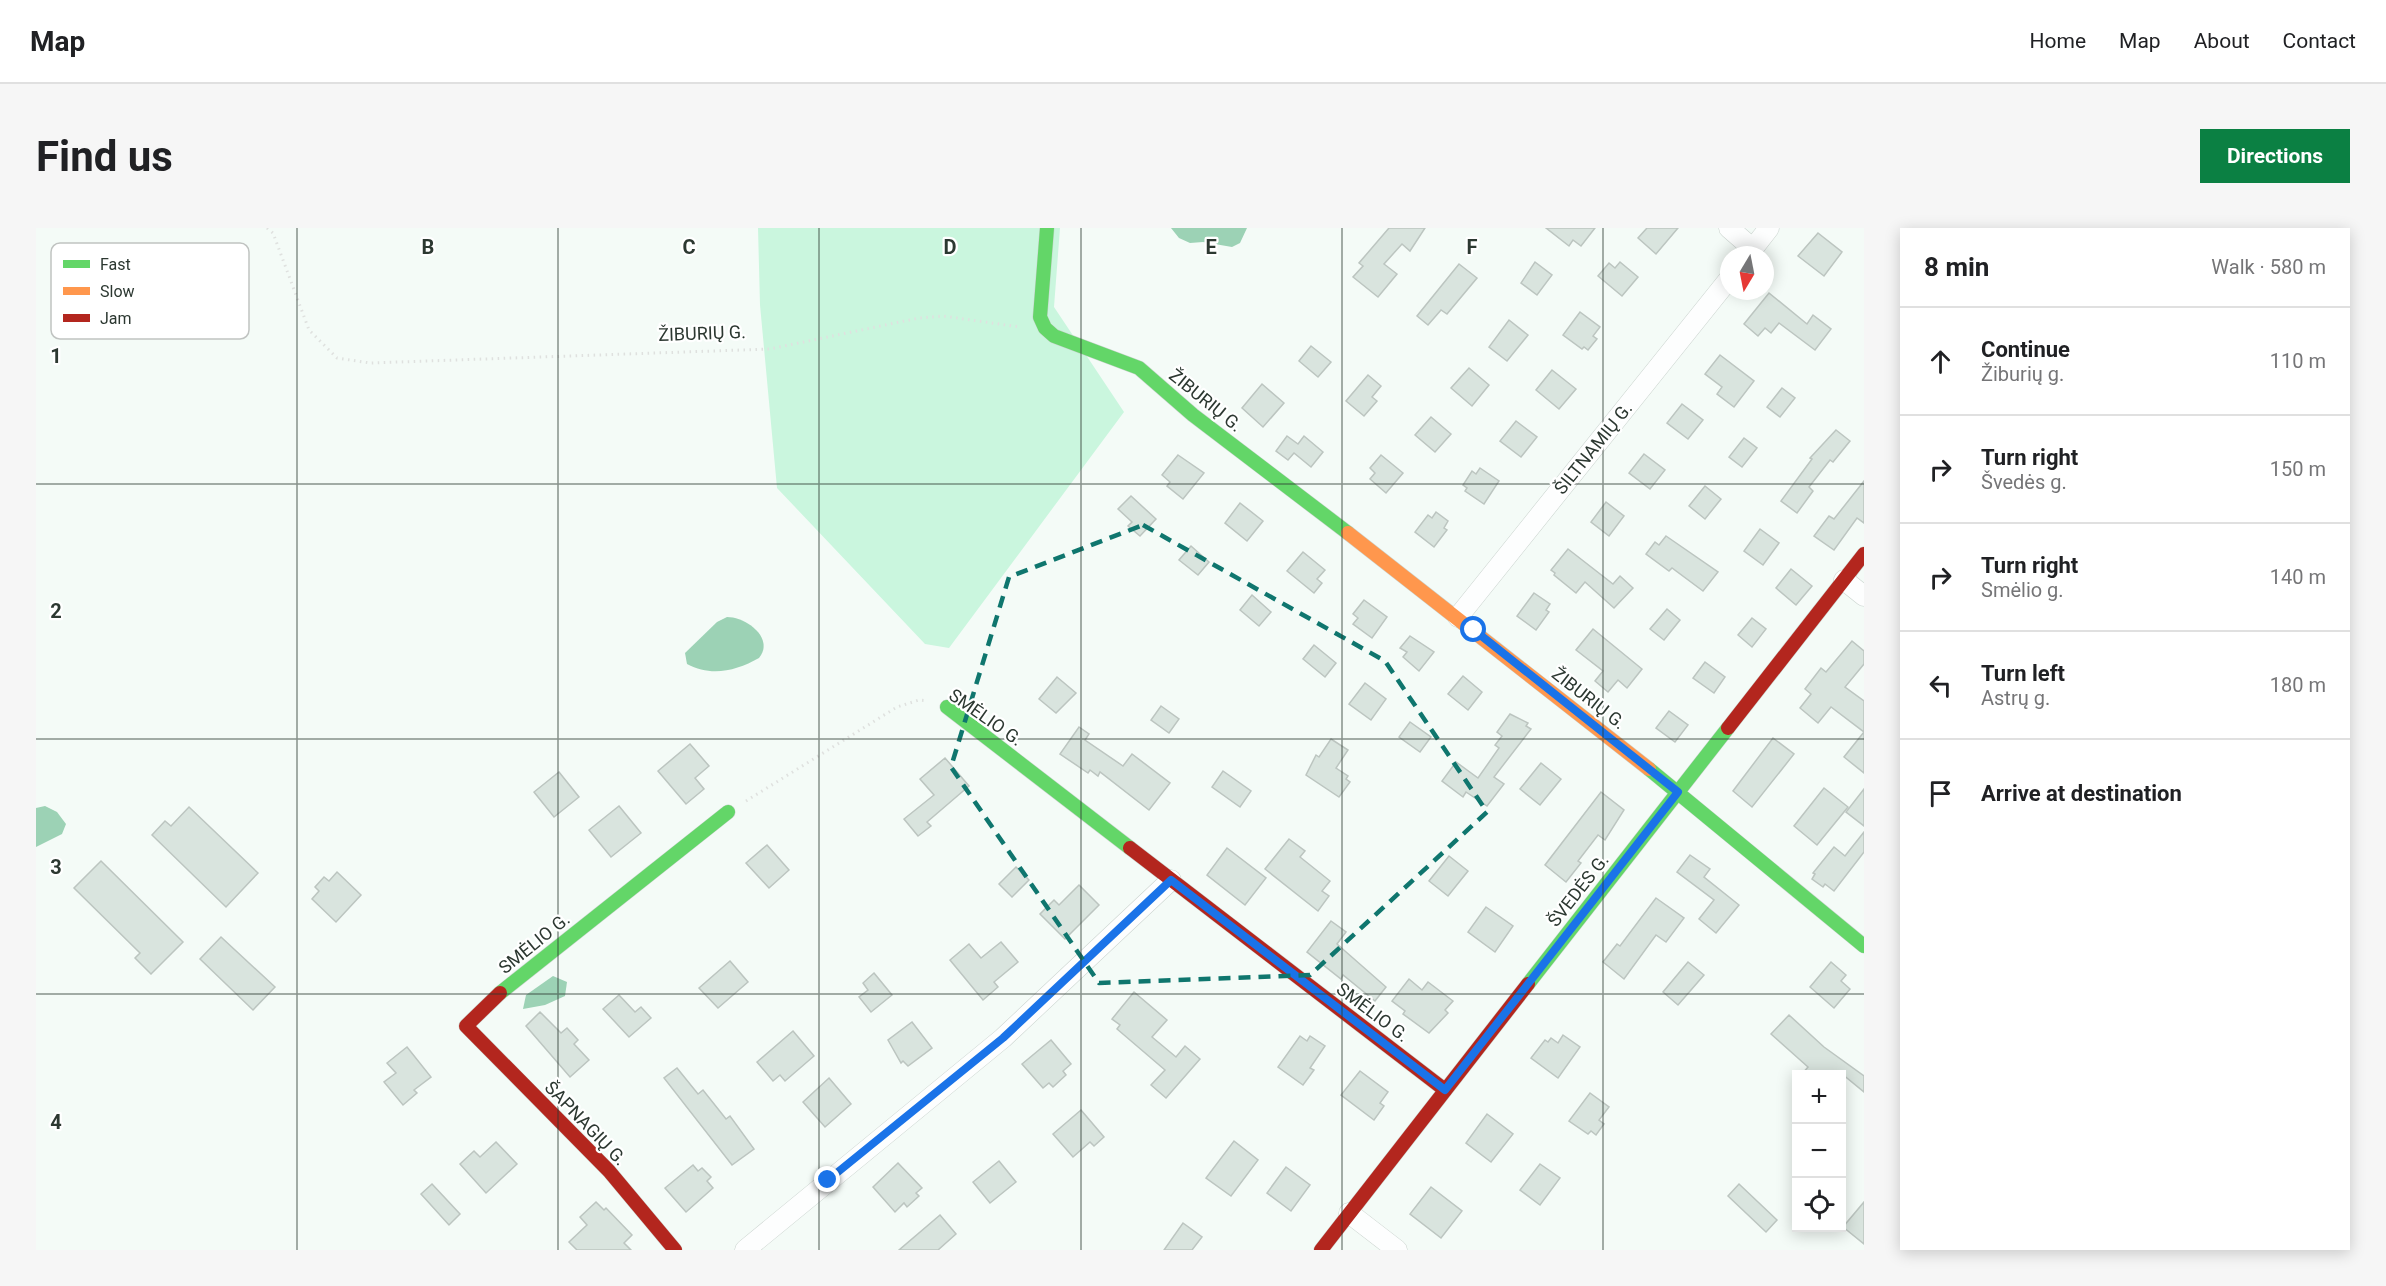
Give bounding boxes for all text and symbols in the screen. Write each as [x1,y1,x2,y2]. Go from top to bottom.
text: Map [30,25,85,58]
text: Home [2030,29,2086,53]
text: Map [2119,29,2161,53]
text: About [2194,29,2250,53]
text: Contact [2283,29,2356,53]
button: Directions [2200,129,2350,183]
text: Find us [36,132,173,181]
text: B [422,235,434,259]
text: C [682,235,696,259]
text: D [944,235,957,259]
text: E [1205,235,1217,259]
text: F [1467,235,1478,259]
legend [51,243,249,339]
north arrow [1720,246,1774,300]
text: 8 min [1924,252,1989,282]
text: Fast [100,255,131,274]
text: Walk · 580 m [2211,255,2326,279]
text: Slow [100,282,135,301]
text: Jam [100,309,132,328]
street label: ŽIBURIŲ G. [658,321,746,345]
text: Continue [1981,337,2070,362]
text: 1 [50,344,62,368]
icon: ahead [1924,345,1957,378]
text: 110 m [2270,349,2326,373]
text: Žiburių g. [1981,362,2064,386]
street label: ŽIBURIŲ G. [1165,364,1247,436]
street label: ŠILTNAMIŲ G. [1550,398,1636,498]
text: Turn right [1981,445,2078,470]
icon: right [1924,453,1957,486]
text: 150 m [2270,457,2326,481]
text: Švedės g. [1981,470,2067,494]
text: Turn right [1981,553,2078,578]
icon: right [1924,561,1957,594]
text: 140 m [2270,565,2326,589]
text: Smėlio g. [1981,578,2064,602]
text: 2 [50,599,62,623]
route start [1460,616,1486,642]
text: Turn left [1981,661,2065,686]
street label: ŽIBURIŲ G. [1548,663,1630,733]
icon: left [1924,669,1957,702]
text: 180 m [2270,673,2326,697]
street label: SMĖLIO G. [945,684,1027,750]
text: Astrų g. [1981,686,2050,710]
icon: arrive [1924,777,1957,810]
text: Arrive at destination [1981,781,2182,806]
street label: ŠVEDĖS G. [1543,849,1613,931]
text: 3 [50,855,62,879]
street label: SMĖLIO G. [494,908,574,978]
street label: SMĖLIO G. [1333,978,1413,1046]
map controls [1792,1070,1846,1232]
button: + [1792,1070,1846,1124]
street label: ŠAPNAGIŲ G. [541,1077,631,1169]
text: 4 [50,1110,62,1134]
button: − [1792,1124,1846,1178]
route end [814,1166,840,1192]
button: locate [1792,1178,1846,1232]

